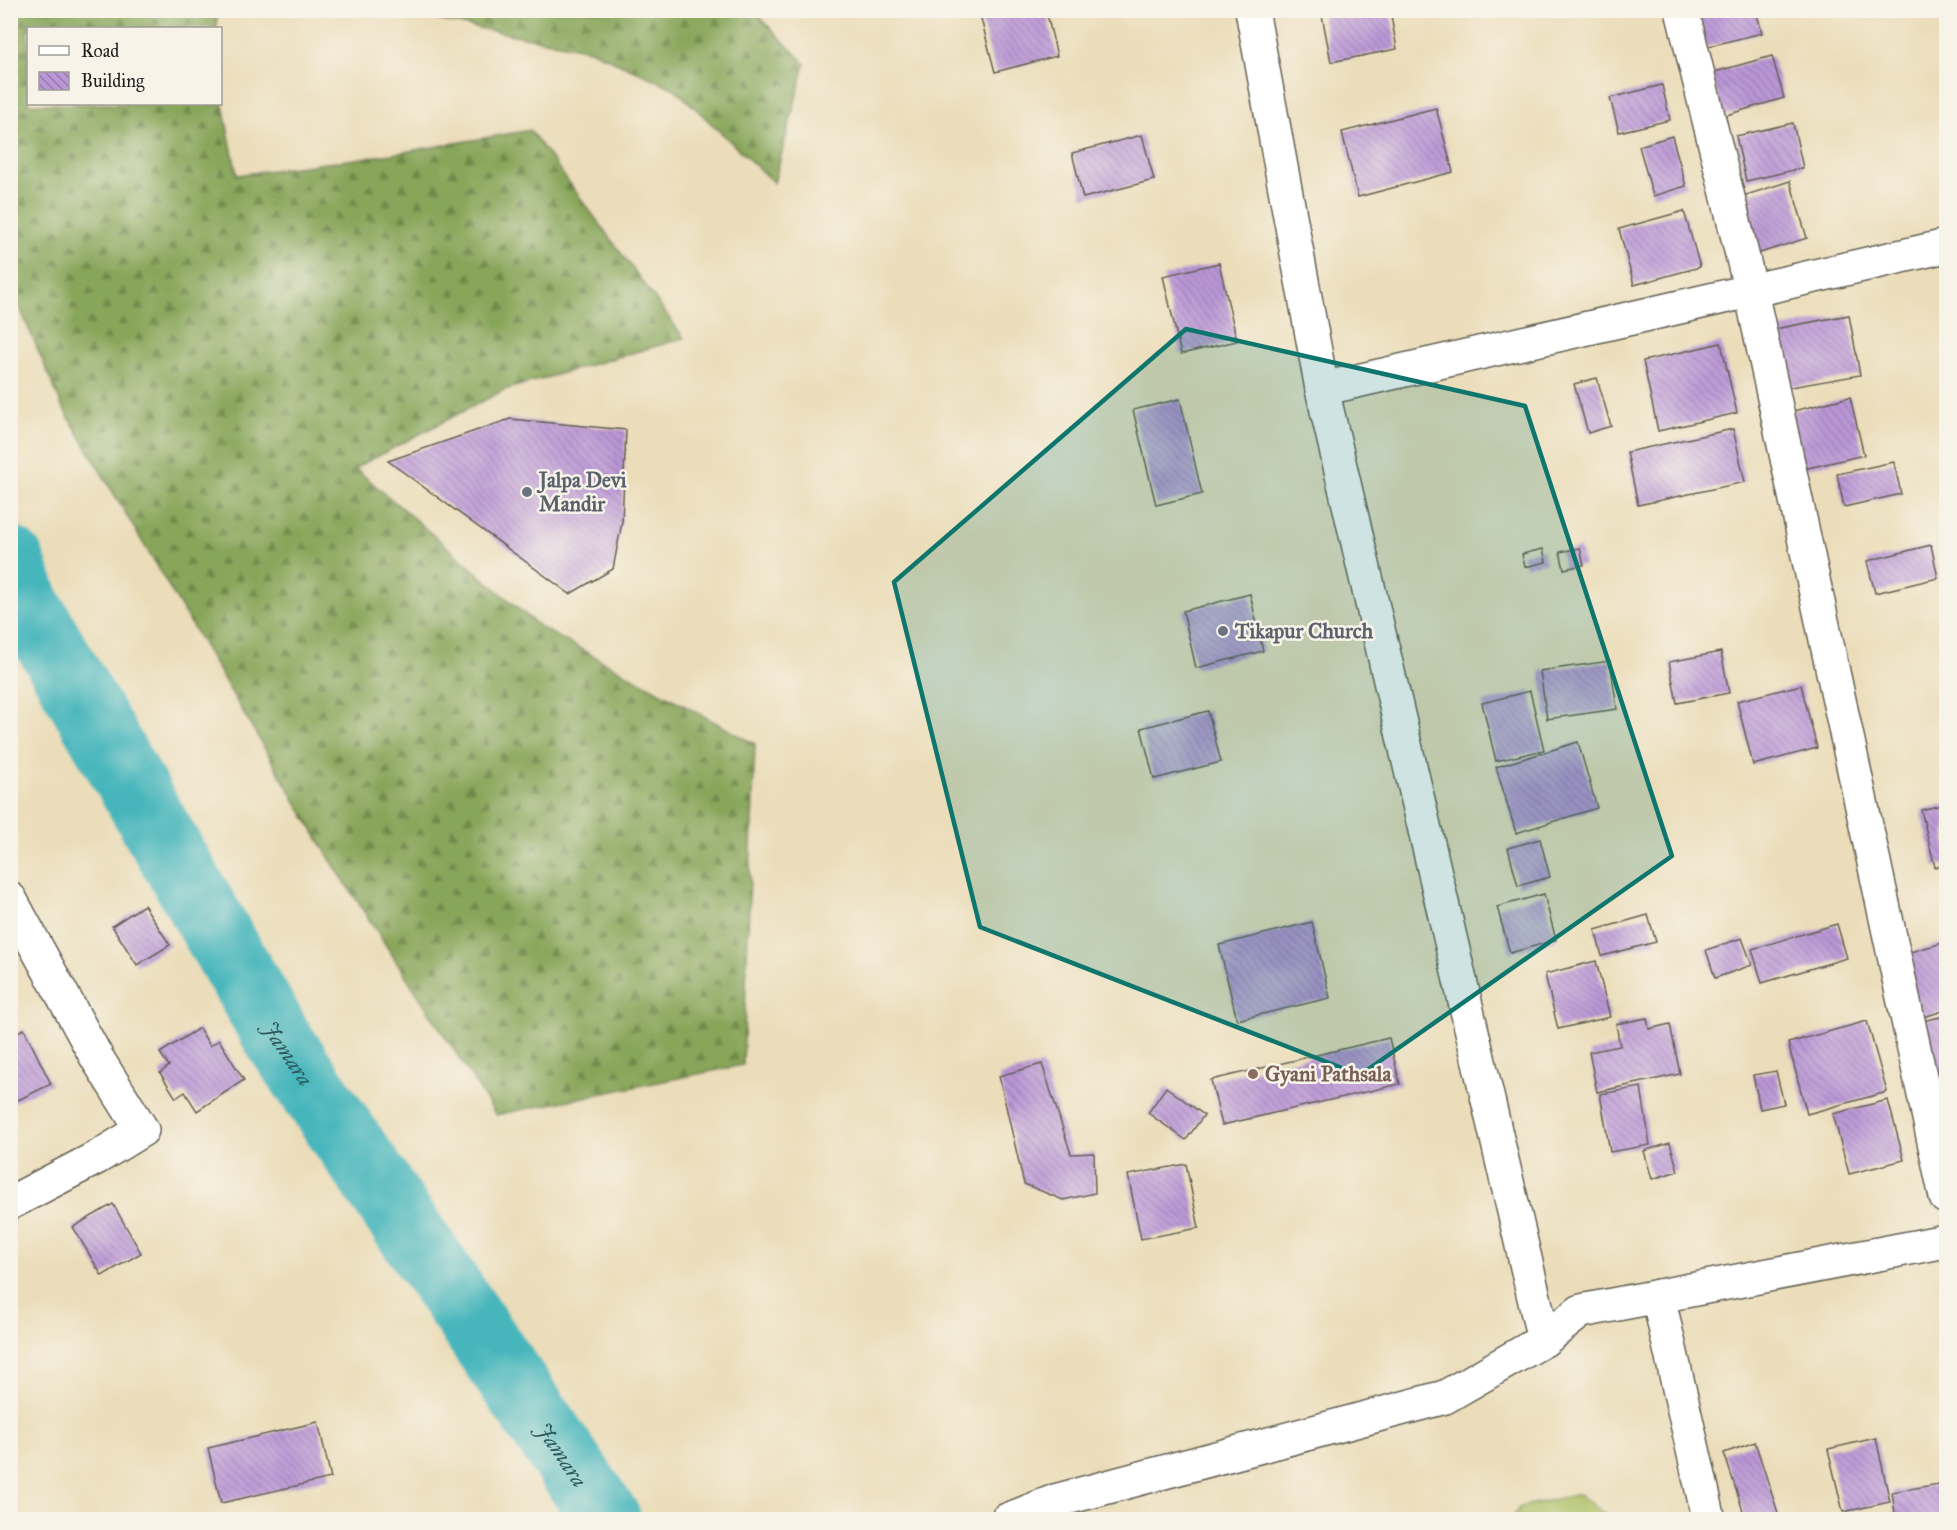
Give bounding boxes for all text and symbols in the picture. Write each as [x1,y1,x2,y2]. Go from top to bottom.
legend [27,27,222,105]
text: Road [81,40,119,62]
text: Building [81,70,145,93]
place label: Jalpa Devi Mandir [536,467,627,517]
marker: Jalpa Devi Mandir [520,485,534,499]
place label: Tikapur Church [1234,618,1374,644]
marker: Tikapur Church [1216,624,1230,638]
water label: Jamara [256,1014,319,1091]
place label: Gyani Pathsala [1265,1061,1392,1087]
marker: Gyani Pathsala [1246,1067,1260,1081]
water label: Jamara [529,1416,593,1492]

